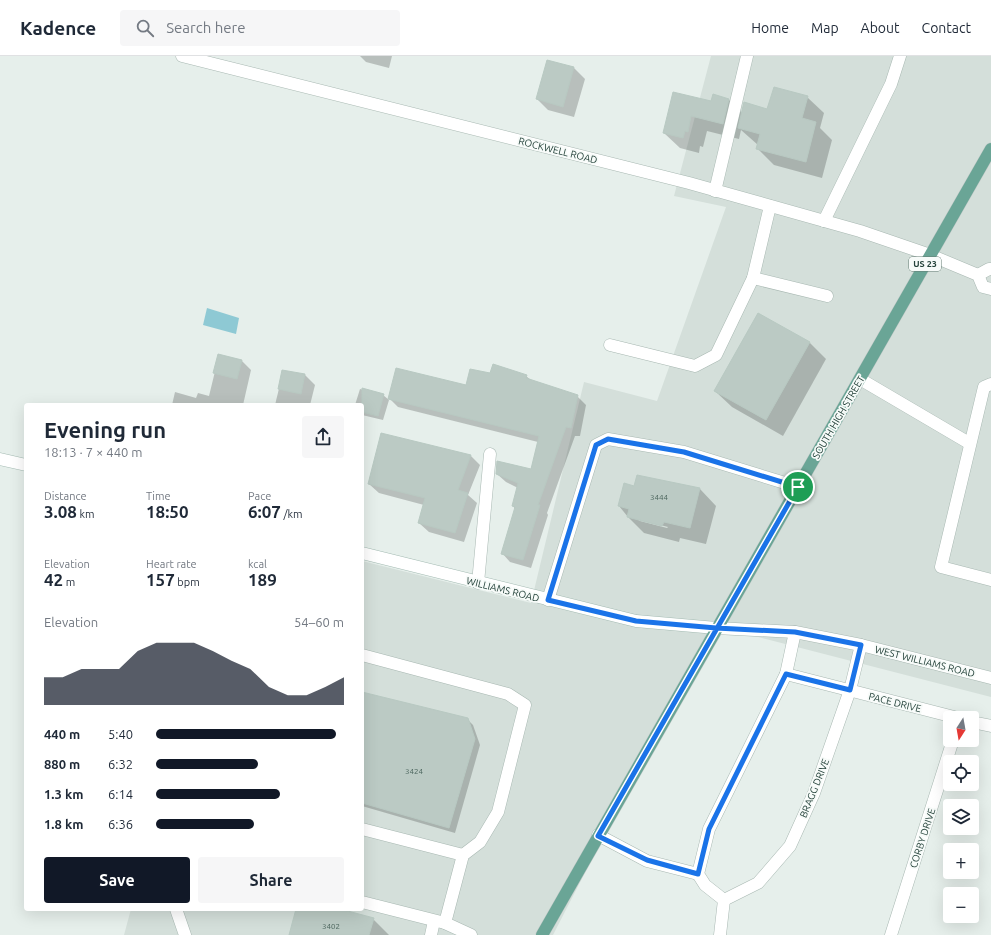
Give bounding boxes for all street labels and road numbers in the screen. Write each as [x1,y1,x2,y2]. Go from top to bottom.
street label: ROCKWELL ROAD [517,135,599,166]
road number: US 23 [909,257,941,271]
street label: SOUTH HIGH STREET [810,373,867,461]
street label: WILLIAMS ROAD [465,575,540,604]
street label: WEST WILLIAMS ROAD [874,644,976,679]
street label: PACE DRIVE [867,691,923,714]
street label: BRAGG DRIVE [798,757,831,819]
street label: CORBY DRIVE [908,807,937,869]

